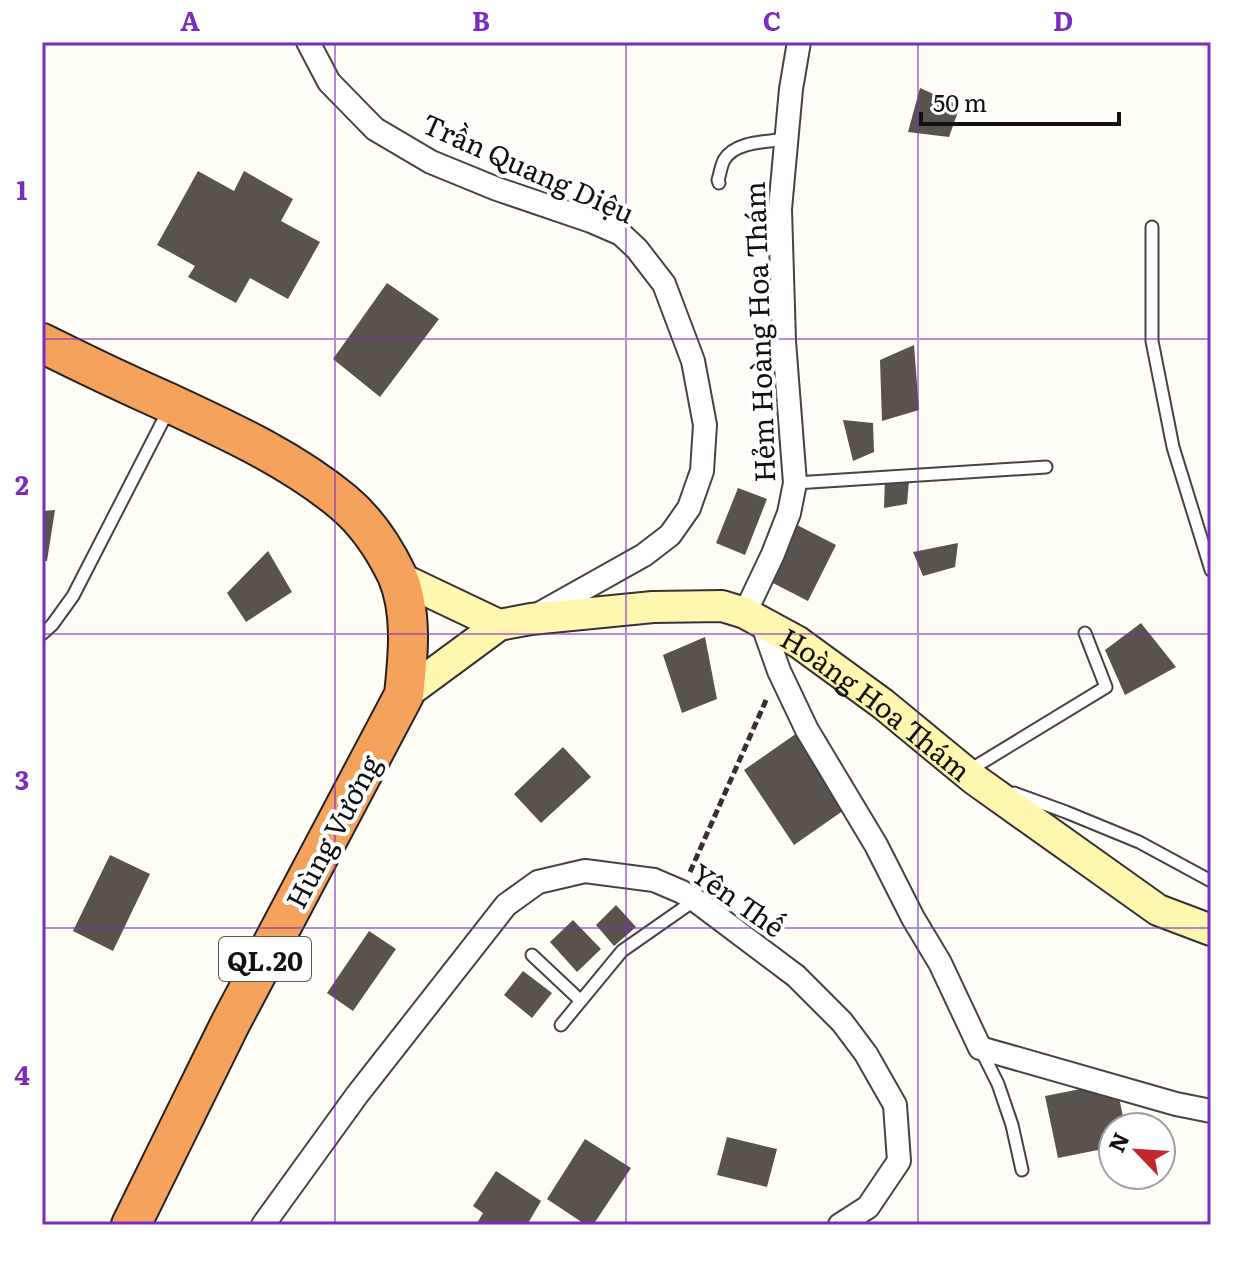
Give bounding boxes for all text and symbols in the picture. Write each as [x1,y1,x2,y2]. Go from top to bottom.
text: A [180,0,200,39]
text: B [472,0,490,39]
text: C [763,0,781,39]
text: D [1053,0,1073,39]
scale bar [921,76,1119,126]
text: 50 m [933,84,987,119]
street label: Trần Quang Diệu [416,101,642,233]
text: 1 [17,169,28,208]
street label: Hẻm Hoàng Hoa Thám [732,181,784,483]
text: 2 [15,464,29,503]
street label: Hoàng Hoa Thám [774,616,981,790]
street label: Hùng Vương [274,746,390,915]
text: 3 [15,759,29,798]
street label: Yên Thế [684,852,794,946]
road number: QL.20 [219,937,311,981]
text: 4 [14,1054,30,1093]
north arrow [1097,1111,1177,1191]
text: N [1099,1127,1136,1157]

